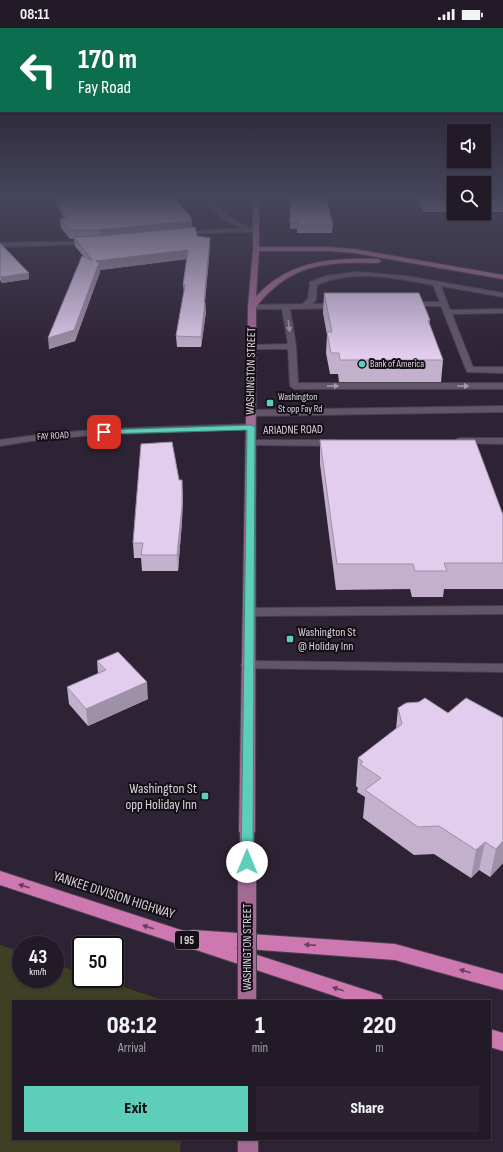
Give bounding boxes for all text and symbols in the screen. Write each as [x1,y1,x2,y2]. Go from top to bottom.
text: 08:11 [20,5,49,24]
text: 170 m [78,43,137,76]
icon: left [12,44,64,96]
text: Fay Road [78,77,131,98]
map controls [447,124,491,220]
button: sound [447,124,491,168]
button: search [447,176,491,220]
one-way arrow [286,320,292,332]
street label: WASHINGTON STREET [243,327,259,415]
place label: Bank of America [370,358,424,370]
marker: Bank of America [357,359,367,369]
one-way arrow [327,383,340,389]
one-way arrow [457,383,470,389]
place label: Washington St opp Fay Rd [278,391,322,415]
marker: Washington St opp Fay Rd [265,398,275,408]
pin [87,415,121,449]
icon: arrive [93,421,115,443]
street label: ARIADNE ROAD [262,422,323,438]
street label: FAY ROAD [37,429,69,443]
place label: Washington St @ Holiday Inn [298,625,356,654]
marker: Washington St @ Holiday Inn [285,634,295,644]
place label: Washington St opp Holiday Inn [125,780,197,813]
marker: Washington St opp Holiday Inn [200,791,210,801]
position arrow [226,841,268,883]
street label: YANKEE DIVISION HIGHWAY [51,867,177,923]
one-way arrow [18,883,30,889]
street label: WASHINGTON STREET [240,903,255,991]
one-way arrow [141,924,153,930]
road number: I 95 [175,931,199,949]
speed limit sign: 50 [72,936,124,988]
one-way arrow [304,942,316,949]
text: 43 [29,945,47,969]
text: km/h [29,966,47,978]
one-way arrow [459,968,472,974]
one-way arrow [331,986,343,992]
text: 08:12 [107,1011,157,1040]
text: 1 [255,1011,265,1040]
text: 220 [363,1011,396,1040]
text: Arrival [118,1040,146,1056]
text: min [252,1040,268,1056]
text: m [375,1040,384,1056]
button: Exit [24,1086,248,1132]
button: Share [256,1086,479,1132]

